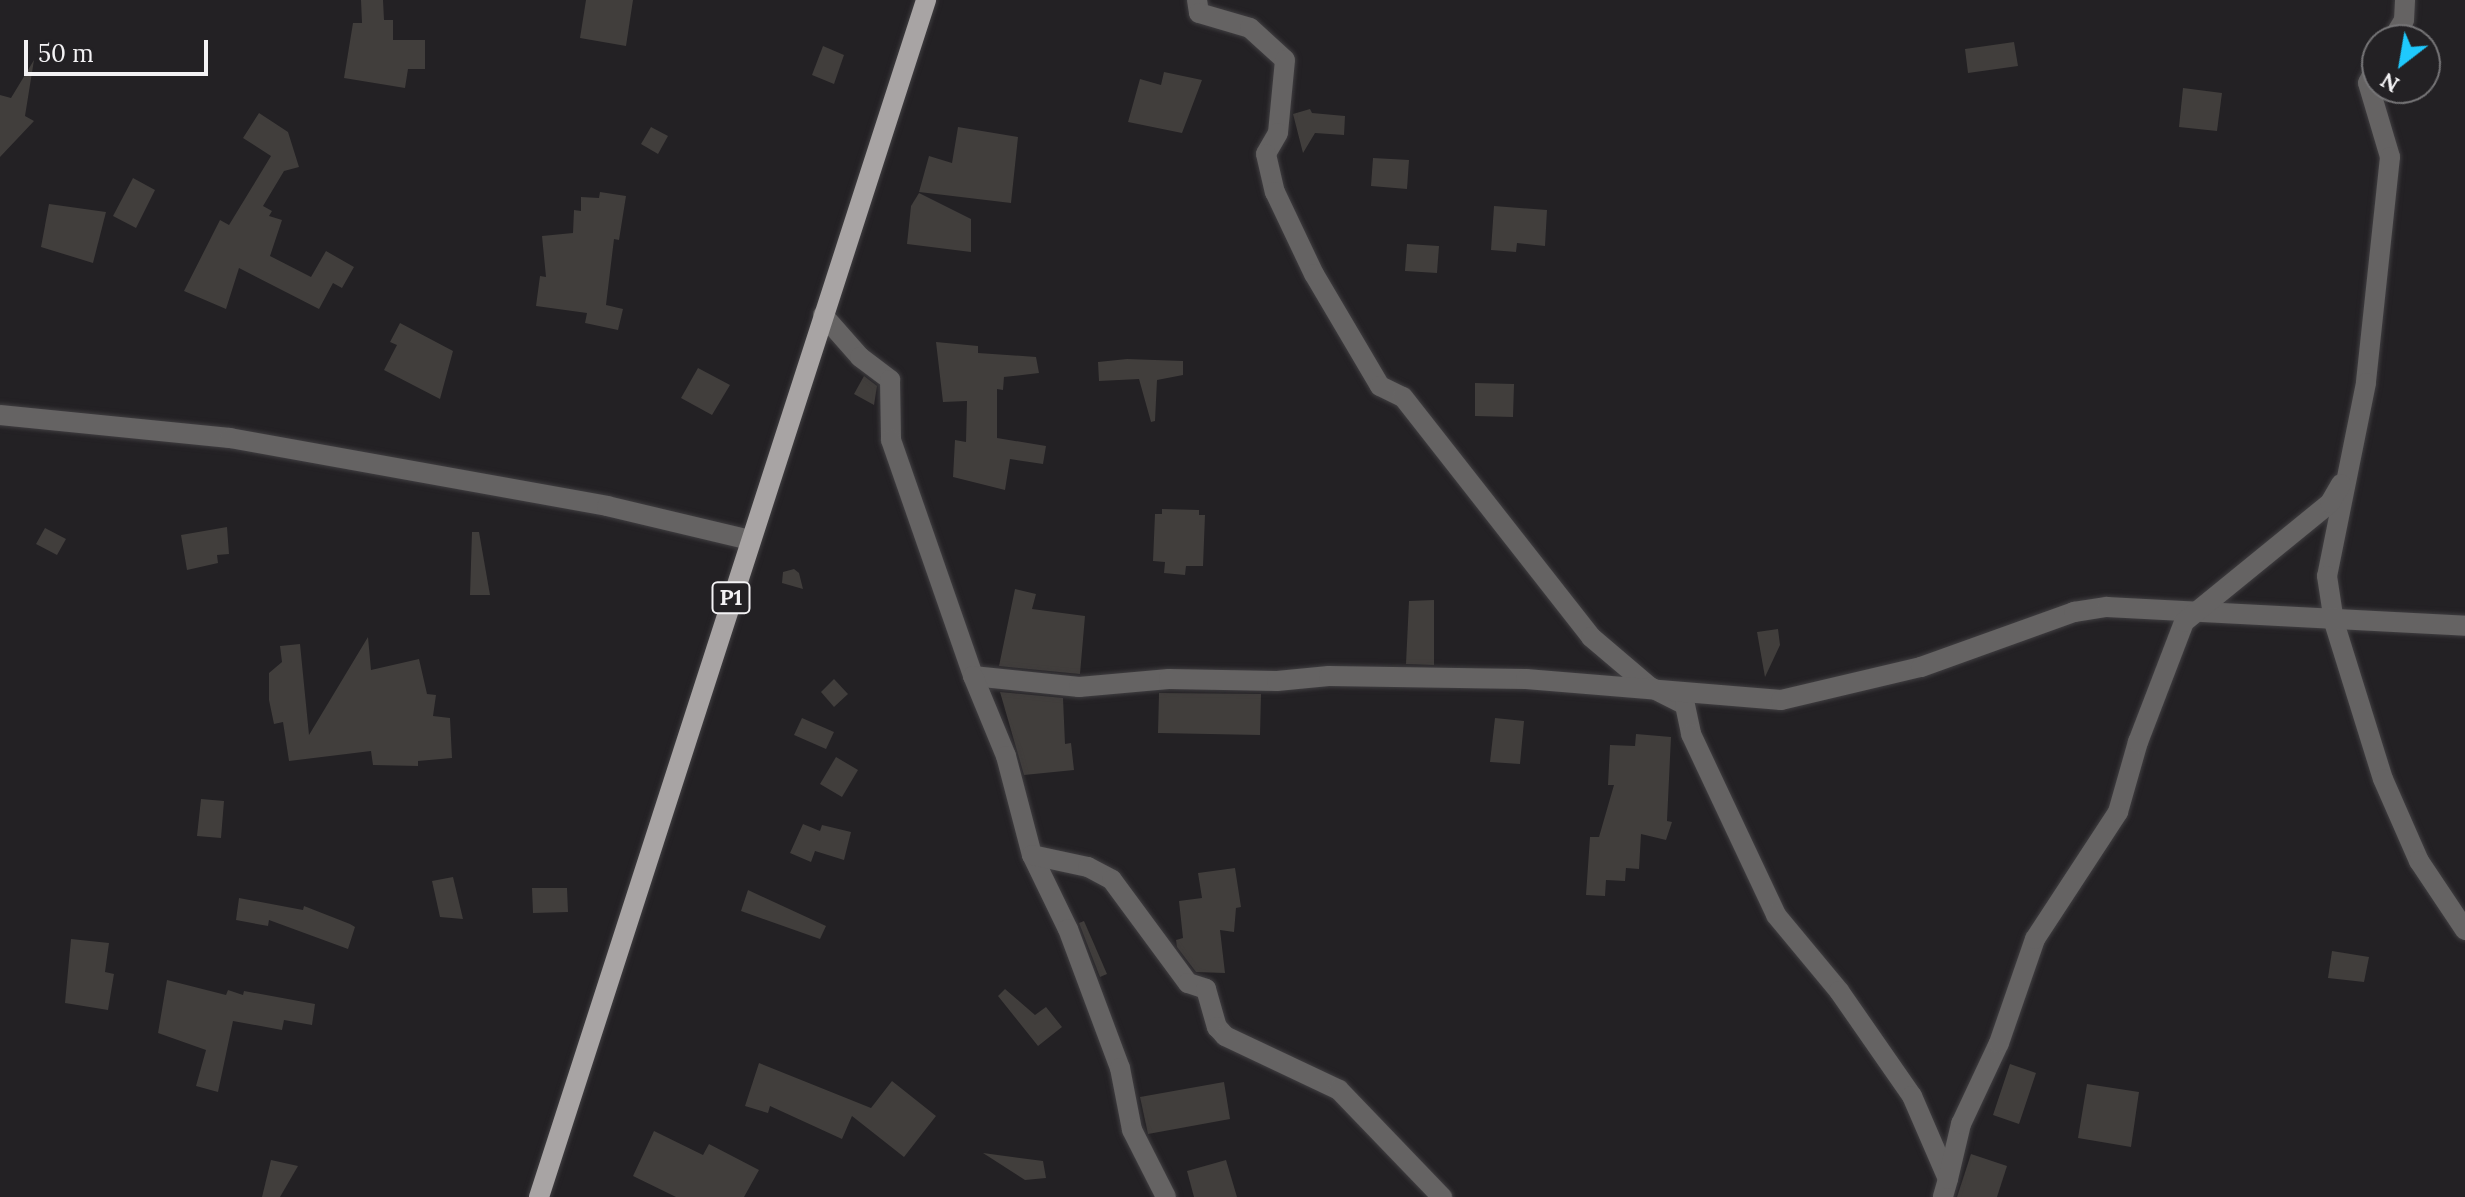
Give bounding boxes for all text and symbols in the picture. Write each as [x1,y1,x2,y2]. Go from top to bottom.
scale bar [28,24,212,74]
north arrow [2361,24,2441,104]
text: 50 m [38,38,94,69]
text: N [2375,66,2404,99]
road number: P1 [711,580,751,616]

